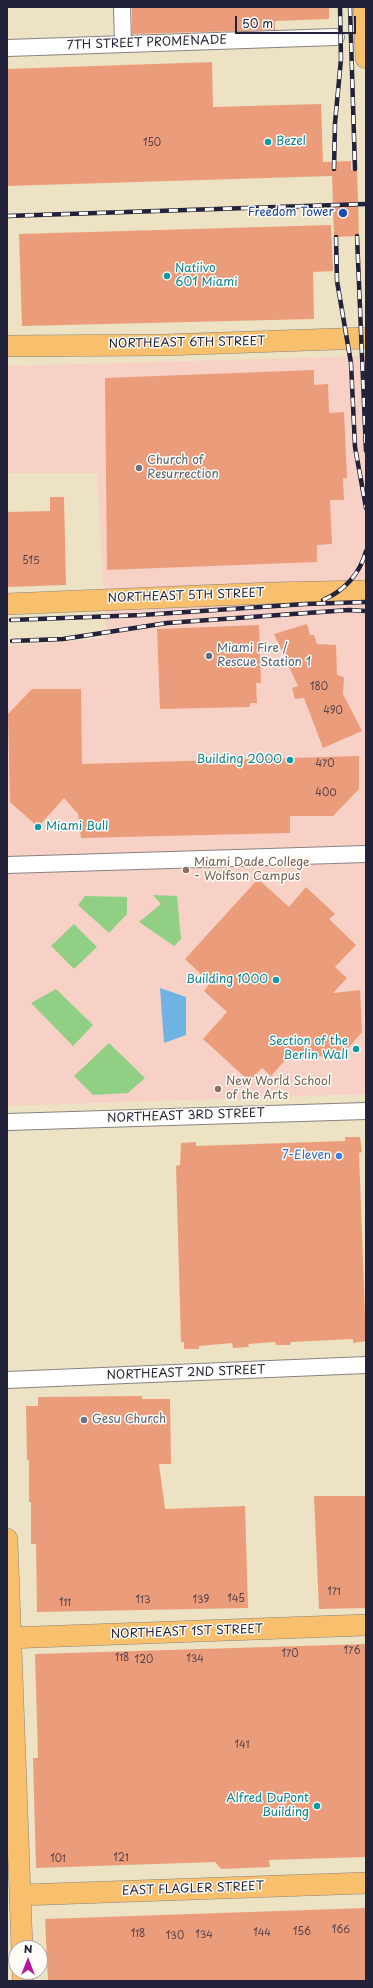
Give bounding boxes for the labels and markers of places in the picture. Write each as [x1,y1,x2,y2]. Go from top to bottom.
place label: Bezel [276,135,306,149]
marker: Bezel [263,137,273,147]
place label: Freedom Tower [248,206,334,220]
marker: Freedom Tower [337,207,349,219]
place label: Natiivo 601 Miami [175,262,238,290]
marker: Natiivo 601 Miami [162,271,172,281]
place label: Church of Resurrection [147,454,219,482]
marker: Church of Resurrection [134,463,144,473]
place label: Miami Fire / Rescue Station 1 [217,642,311,670]
marker: Miami Fire / Rescue Station 1 [204,651,214,661]
place label: Building 2000 [196,753,282,767]
marker: Building 2000 [285,755,295,765]
place label: Miami Bull [46,820,108,834]
marker: Miami Bull [33,822,43,832]
place label: Miami Dade College - Wolfson Campus [194,856,310,884]
marker: Miami Dade College - Wolfson Campus [181,865,191,875]
place label: Building 1000 [186,973,268,987]
marker: Building 1000 [271,975,281,985]
place label: Section of the Berlin Wall [269,1035,348,1063]
marker: Section of the Berlin Wall [351,1044,361,1054]
place label: New World School of the Arts [226,1075,331,1103]
marker: New World School of the Arts [213,1084,223,1094]
place label: 7-Eleven [282,1149,331,1163]
marker: 7-Eleven [334,1151,344,1161]
place label: Gesu Church [92,1413,166,1427]
marker: Gesu Church [79,1415,89,1425]
place label: Alfred DuPont Building [226,1792,309,1820]
marker: Alfred DuPont Building [312,1801,322,1811]

